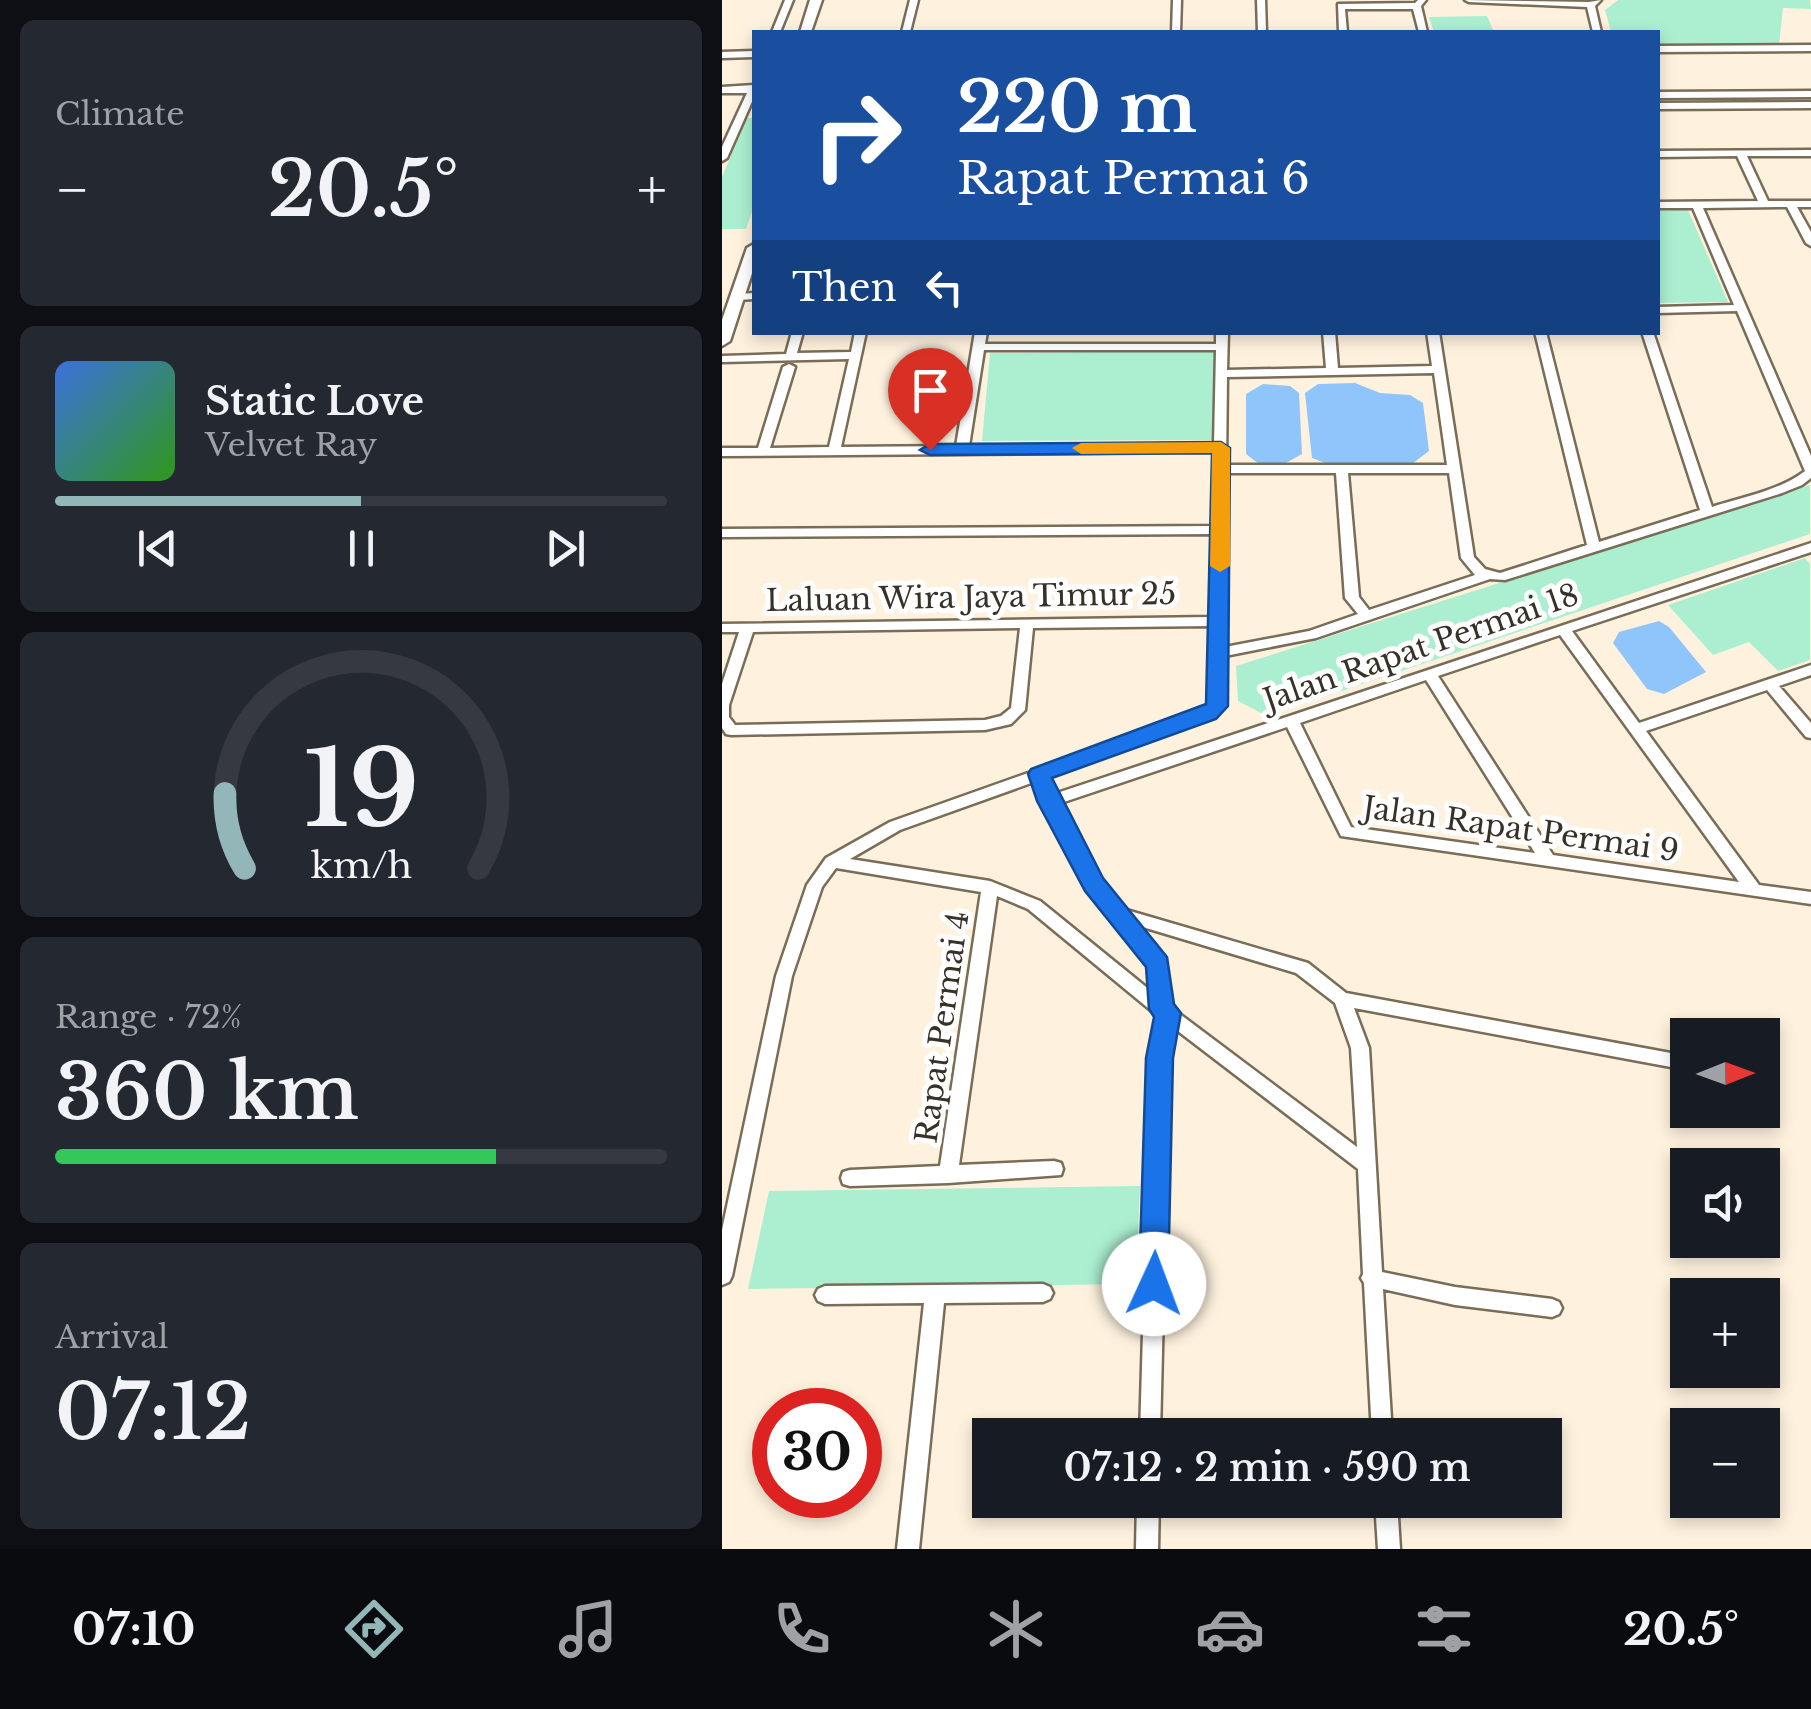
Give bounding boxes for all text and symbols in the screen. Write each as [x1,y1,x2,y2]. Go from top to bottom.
text: 220 m [957,64,1197,151]
icon: right [792,70,922,200]
text: Climate [55,94,184,134]
text: 20.5° [268,143,459,236]
text: Rapat Permai 6 [957,150,1310,206]
text: − [55,156,90,224]
text: + [637,156,667,224]
icon: left [917,260,972,315]
text: Then [792,264,897,311]
pin [888,348,973,451]
icon: arrive [903,363,958,418]
text: Static Love [205,378,424,425]
text: Velvet Ray [205,425,377,465]
icon: previous [130,521,185,576]
icon: pause [334,521,389,576]
icon: next [538,521,593,576]
street label: Laluan Wira Jaya Timur 25 [765,575,1177,619]
street label: Jalan Rapat Permai 18 [1255,576,1583,720]
text: 19 [303,725,419,854]
street label: Jalan Rapat Permai 9 [1357,788,1681,869]
text: km/h [310,843,412,888]
street label: Rapat Permai 4 [907,909,977,1145]
text: Range · 72% [55,997,242,1037]
north arrow [1670,1018,1780,1128]
map controls [1670,1018,1780,1518]
text: 360 km [55,1046,359,1139]
button: sound [1670,1148,1780,1258]
position arrow [1102,1232,1206,1336]
button: + [1670,1278,1780,1388]
text: Arrival [55,1317,168,1357]
text: 07:12 [55,1366,251,1459]
speed limit sign: 30 [752,1388,882,1518]
button: − [1670,1408,1780,1518]
text: 07:12 · 2 min · 590 m [1063,1444,1471,1491]
icon: directions [339,1594,409,1664]
icon: music [553,1594,623,1664]
icon: phone [767,1594,837,1664]
icon: climate [981,1594,1051,1664]
icon: car [1195,1594,1265,1664]
icon: filters [1409,1594,1479,1664]
text: 07:10 [72,1601,196,1657]
text: 20.5° [1623,1601,1739,1657]

